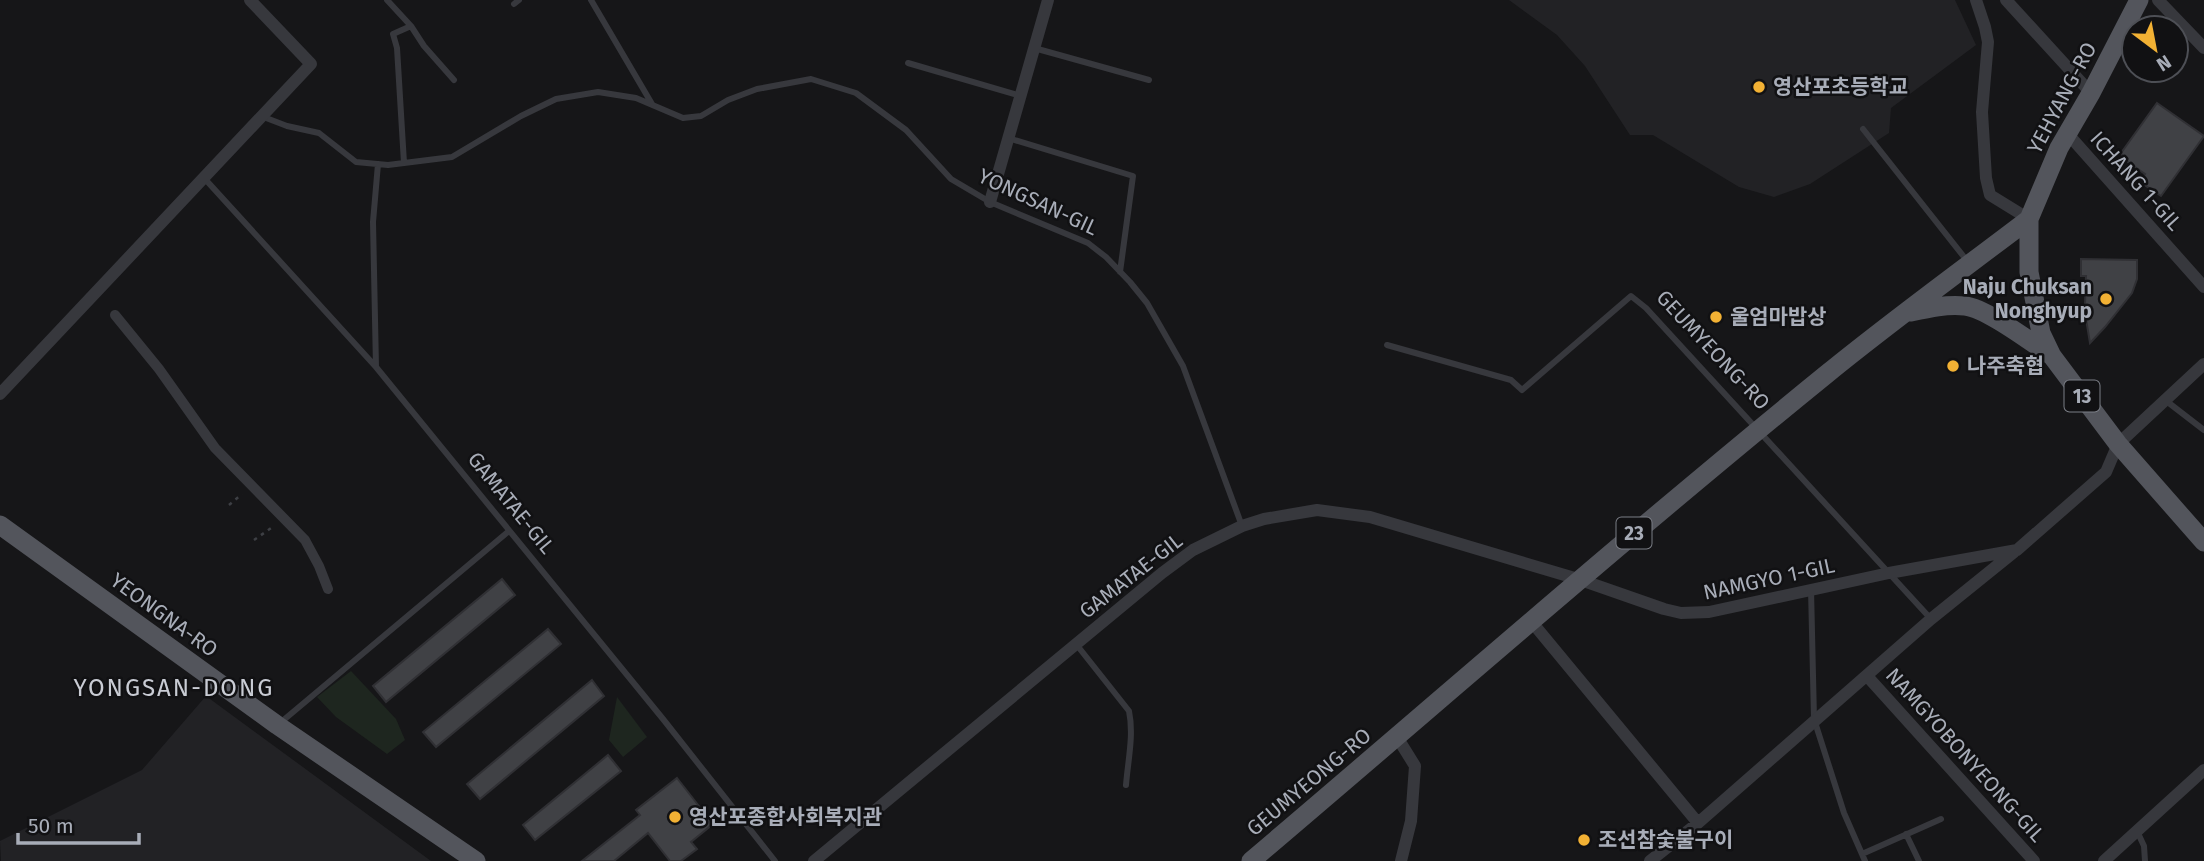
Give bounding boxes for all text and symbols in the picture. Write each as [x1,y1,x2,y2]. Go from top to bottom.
north arrow [2120,14,2190,84]
street label: YEHYANG-RO [2022,38,2102,158]
text: N [2152,50,2175,76]
place label: 영산포초등학교 [1773,74,1908,100]
marker: 영산포초등학교 [1751,79,1767,95]
street label: ICHANG 1-GIL [2085,126,2188,237]
street label: YONGSAN-GIL [974,163,1102,241]
place label: Naju Chuksan Nonghyup [1963,274,2092,324]
street label: GEUMYEONG-RO [1651,285,1775,415]
marker: Naju Chuksan Nonghyup [2098,291,2114,307]
place label: 울엄마밥상 [1730,304,1827,330]
marker: 울엄마밥상 [1708,309,1724,325]
place label: 나주축협 [1967,353,2044,379]
marker: 나주축협 [1945,358,1961,374]
road number: 13 [2064,380,2100,412]
street label: GAMATAE-GIL [462,447,560,560]
road number: 23 [1616,518,1652,548]
street label: GAMATAE-GIL [1074,527,1188,624]
street label: NAMGYO 1-GIL [1701,552,1838,606]
street label: YEONGNA-RO [105,567,223,663]
street label: NAMGYOBONYEONG-GIL [1880,663,2050,848]
district label: YONGSAN-DONG [74,674,274,702]
street label: GEUMYEONG-RO [1241,722,1377,842]
scale bar [18,802,138,846]
place label: 영산포종합사회복지관 [689,804,882,830]
marker: 영산포종합사회복지관 [667,809,683,825]
text: 50 m [28,813,74,839]
place label: 조선참숯불구이 [1598,827,1733,853]
marker: 조선참숯불구이 [1576,832,1592,848]

